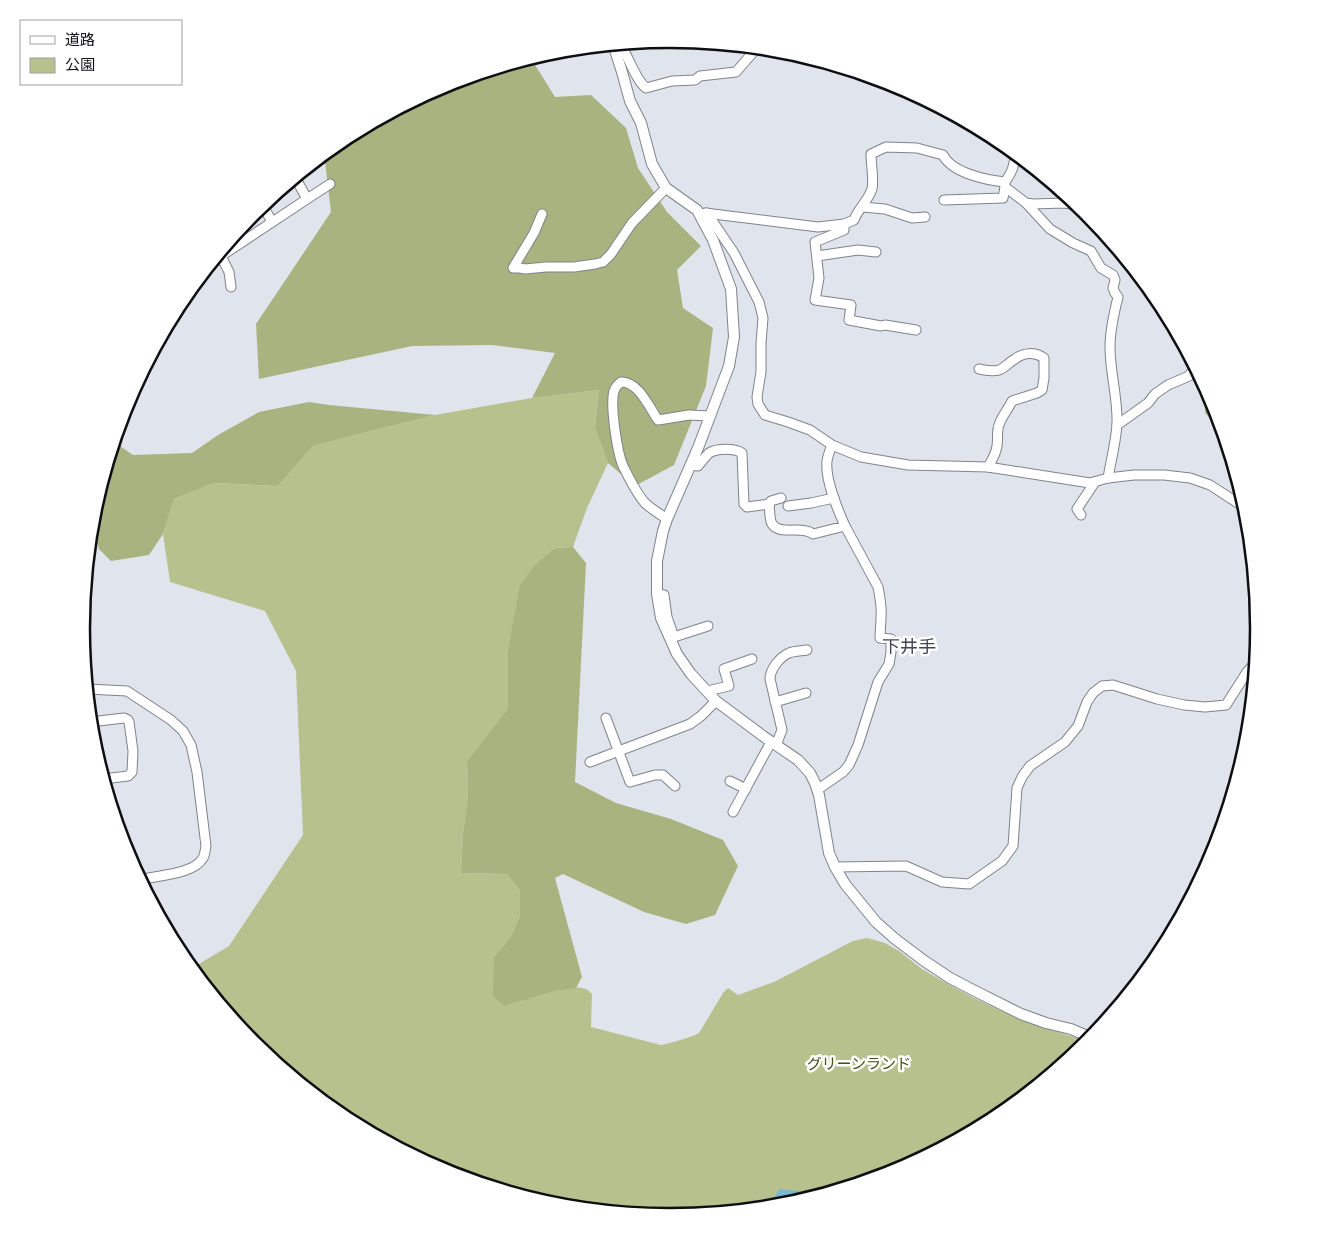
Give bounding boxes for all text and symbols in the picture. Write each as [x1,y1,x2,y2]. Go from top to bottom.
legend [20,20,182,85]
text: 道路 [65,30,95,49]
text: 公園 [65,55,95,74]
district label: 下井手 [882,635,936,658]
park label: グリーンランド [807,1054,911,1073]

